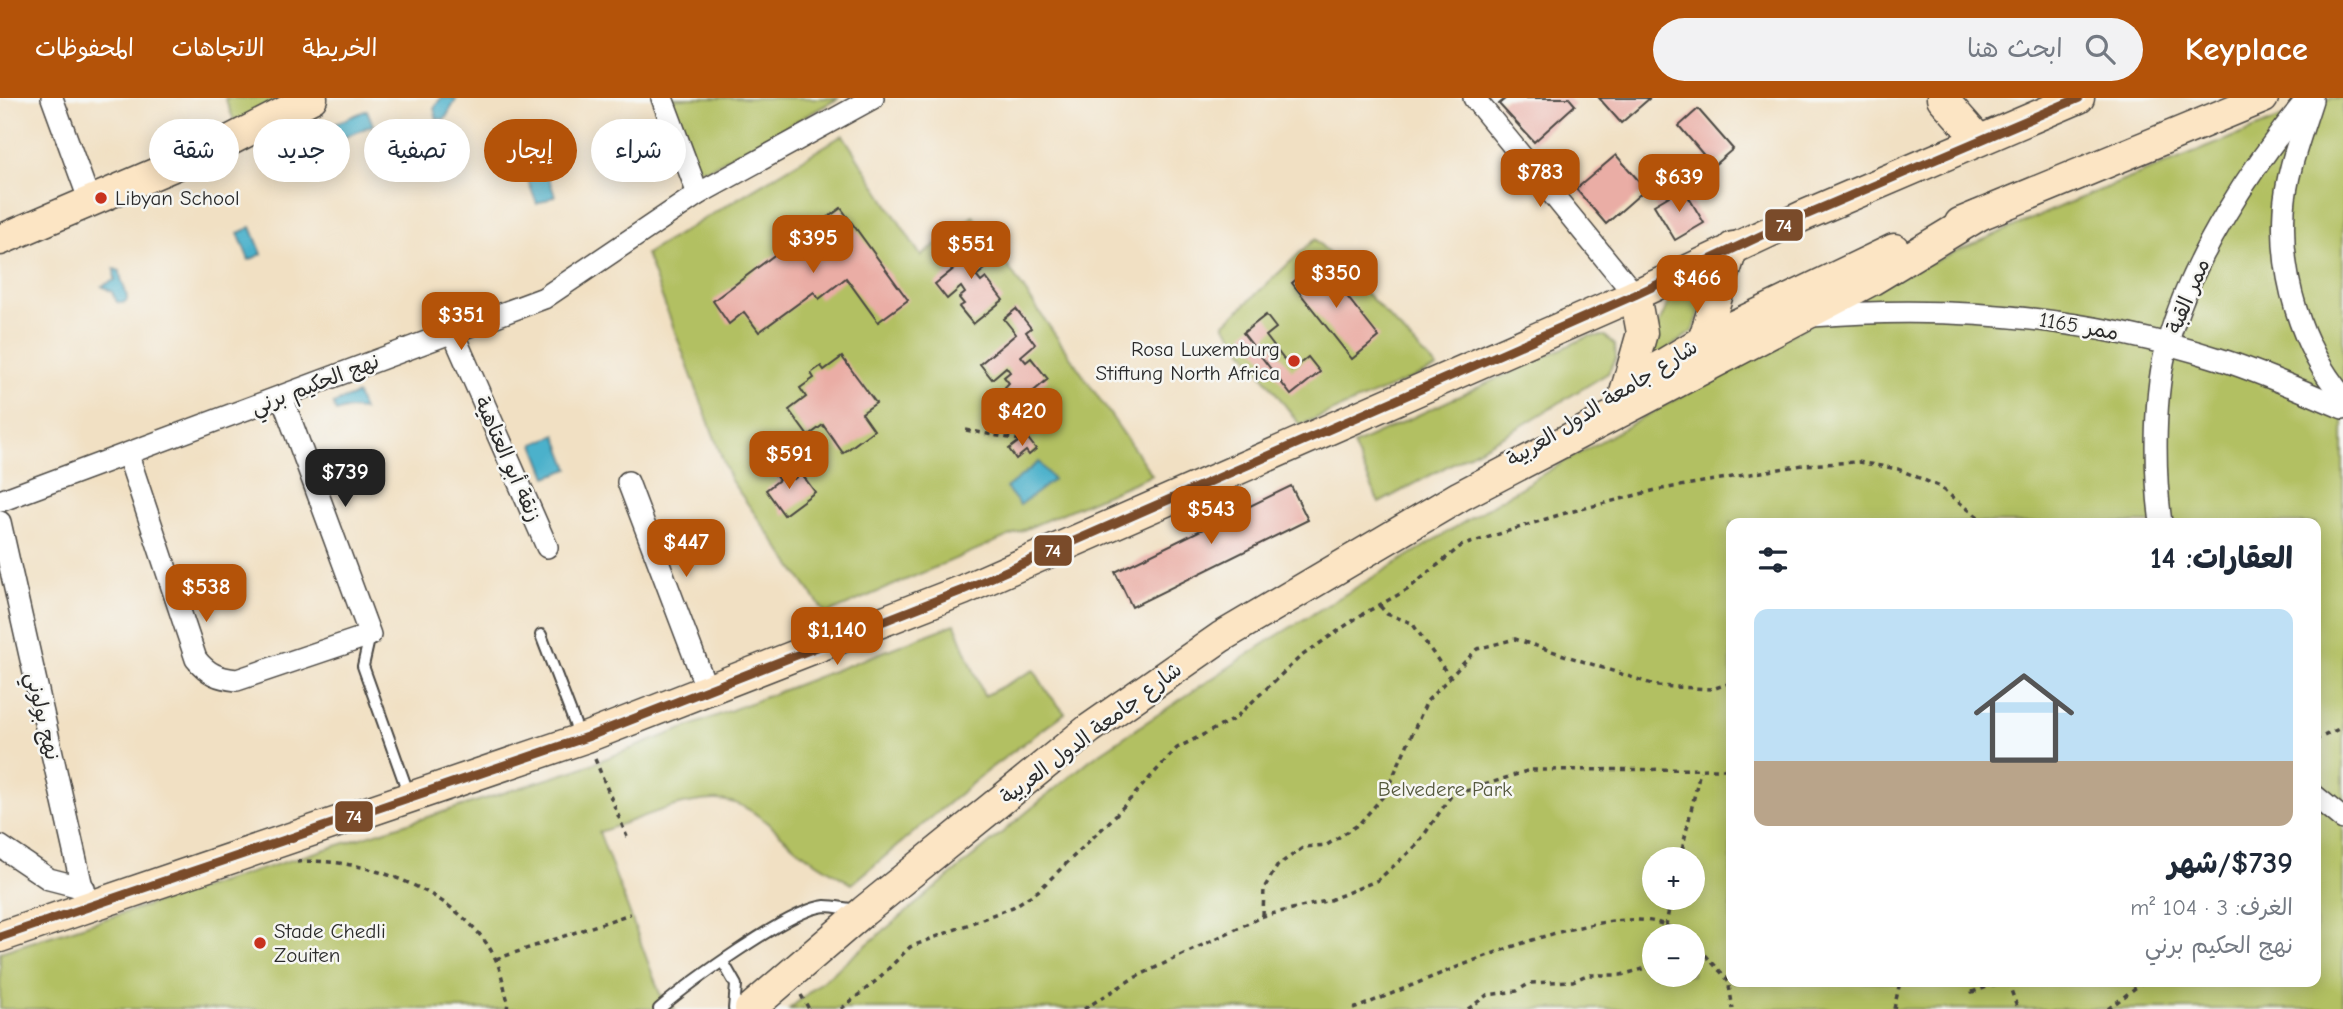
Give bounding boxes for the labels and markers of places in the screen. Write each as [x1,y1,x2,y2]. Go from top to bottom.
pin: $783 [1499,150,1581,209]
pin: $639 [1638,155,1720,214]
place label: Libyan School [115,186,240,210]
marker: Libyan School [93,190,109,206]
pin: $395 [772,216,854,275]
pin: $551 [930,222,1012,281]
pin: $350 [1295,250,1377,310]
pin: $466 [1656,256,1738,315]
pin: $351 [420,292,502,352]
place label: Rosa Luxemburg Stiftung North Africa [1096,337,1280,385]
marker: Rosa Luxemburg Stiftung North Africa [1286,353,1302,369]
pin: $420 [981,388,1063,448]
pin: $591 [748,432,830,491]
pin: $739 [304,450,386,509]
pin: $543 [1170,486,1252,546]
pin: $447 [645,519,727,579]
pin: $538 [165,564,247,624]
pin: $1,140 [780,608,894,667]
place label: Stade Chedli Zouiten [274,919,386,967]
marker: Stade Chedli Zouiten [252,935,268,951]

